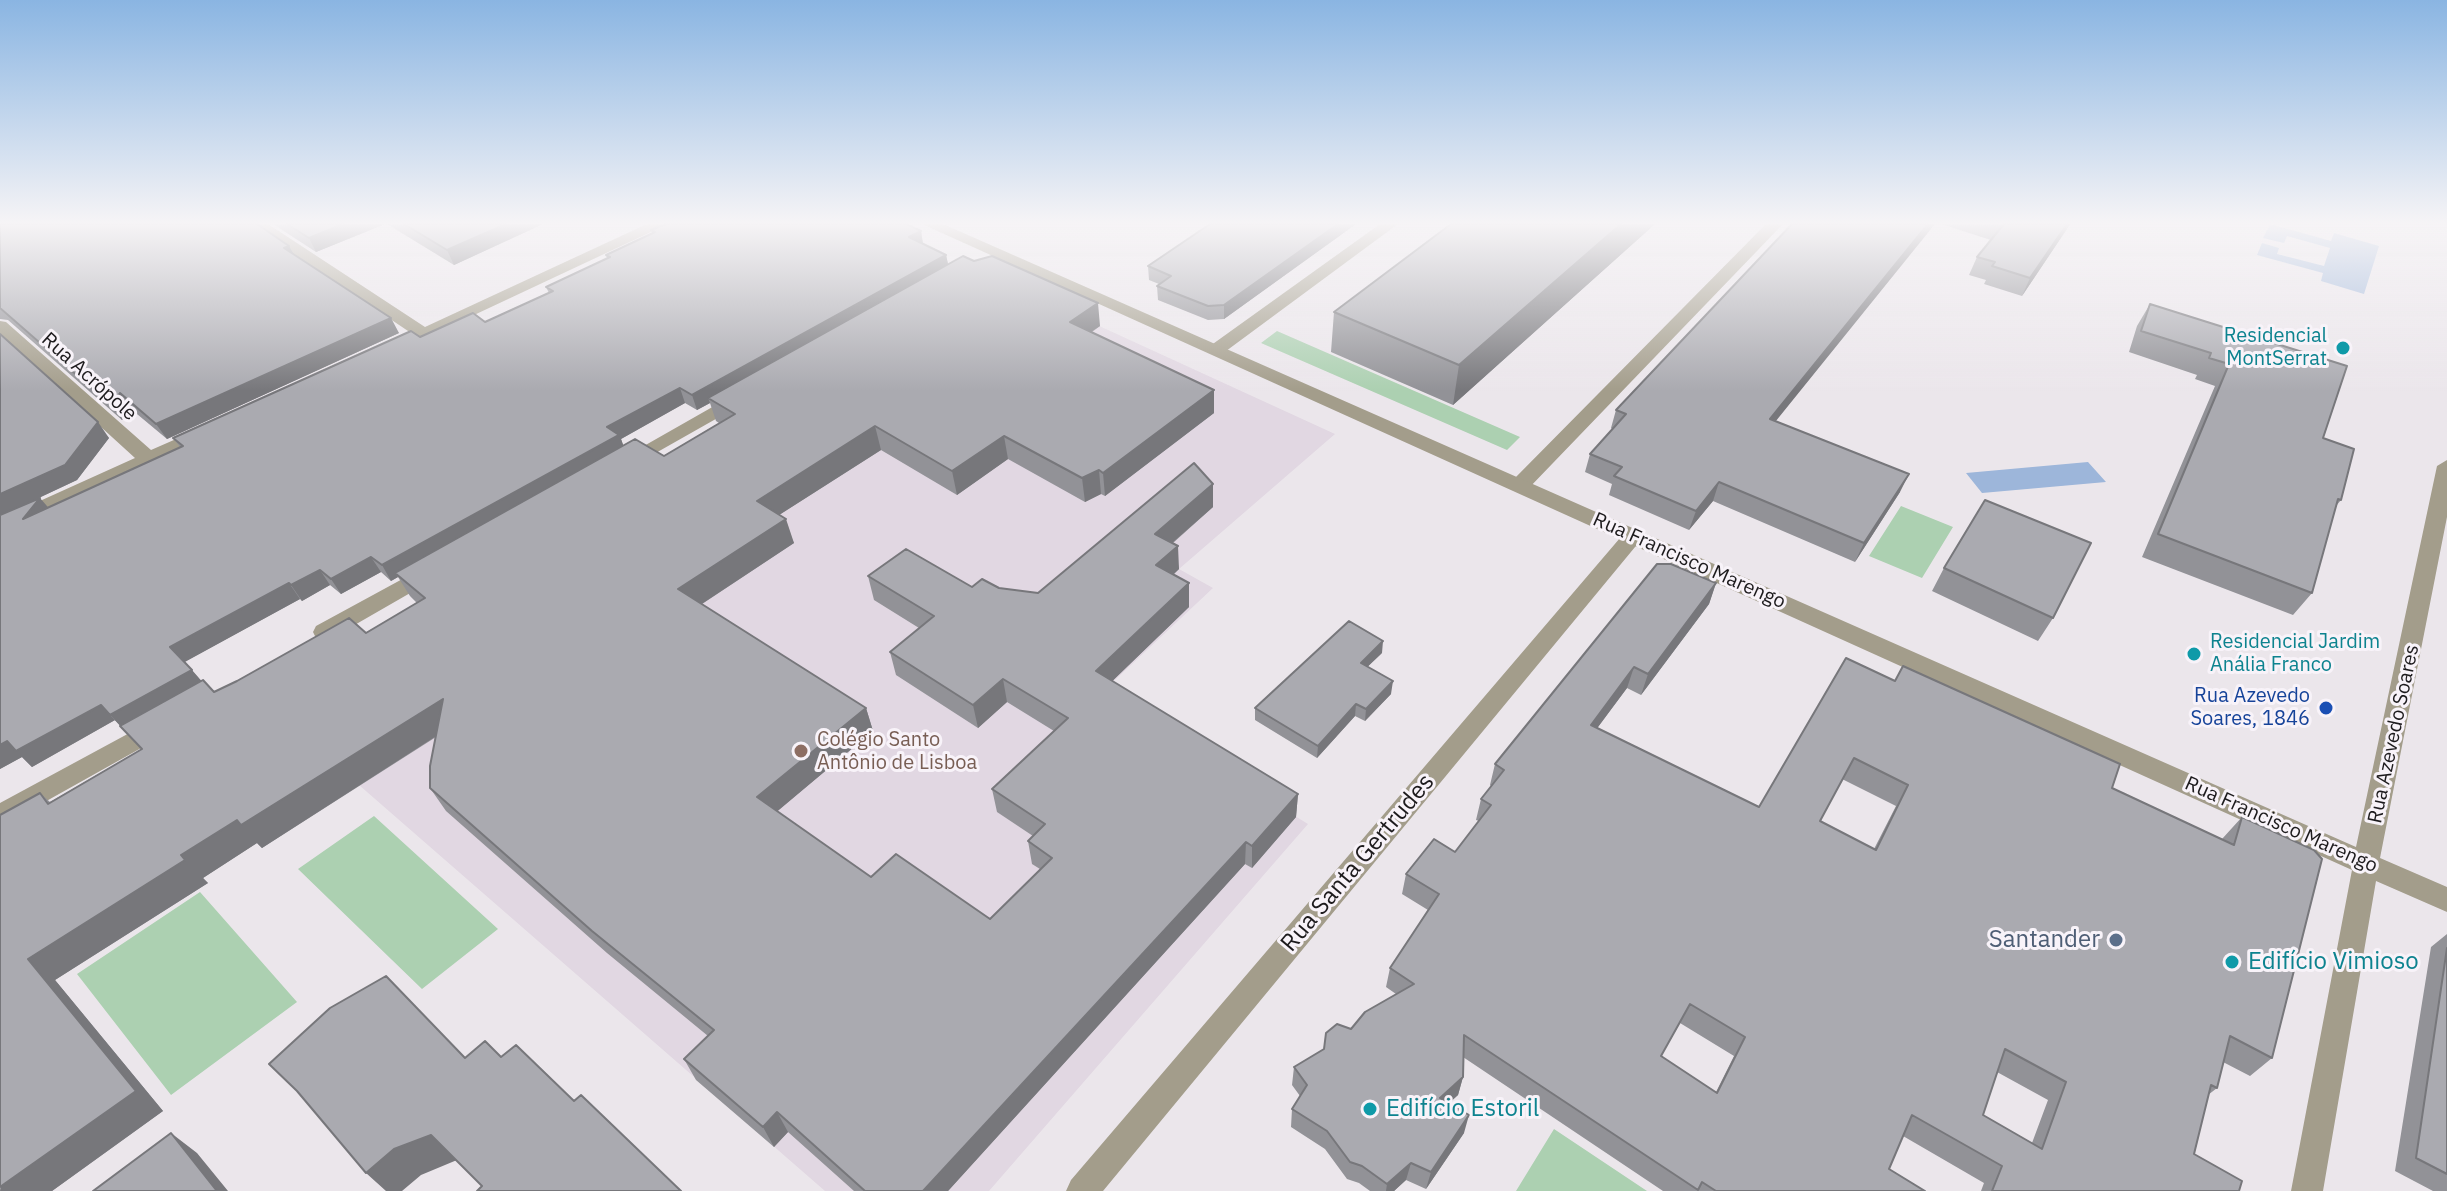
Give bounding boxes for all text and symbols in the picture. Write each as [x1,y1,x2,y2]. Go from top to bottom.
place label: Residencial MontSerrat [2224,324,2327,371]
street label: Rua Acrópole [36,328,142,426]
marker: Residencial MontSerrat [2334,339,2352,357]
street label: Rua Francisco Marengo [1589,508,1789,614]
place label: Residencial Jardim Anália Franco [2210,630,2380,677]
street label: Rua Azevedo Soares [2363,642,2425,826]
marker: Residencial Jardim Anália Franco [2185,645,2203,663]
place label: Rua Azevedo Soares, 1846 [2190,684,2310,731]
marker: Rua Azevedo Soares, 1846 [2317,699,2335,717]
place label: Colégio Santo Antônio de Lisboa [817,728,977,775]
marker: Colégio Santo Antônio de Lisboa [792,742,810,760]
street label: Rua Santa Gertrudes [1275,768,1441,958]
street label: Rua Francisco Marengo [2181,772,2381,878]
place label: Santander [1989,926,2100,954]
marker: Santander [2107,931,2125,949]
place label: Edifício Vimioso [2248,948,2419,976]
marker: Edifício Vimioso [2223,953,2241,971]
place label: Edifício Estoril [1386,1095,1539,1123]
marker: Edifício Estoril [1361,1100,1379,1118]

